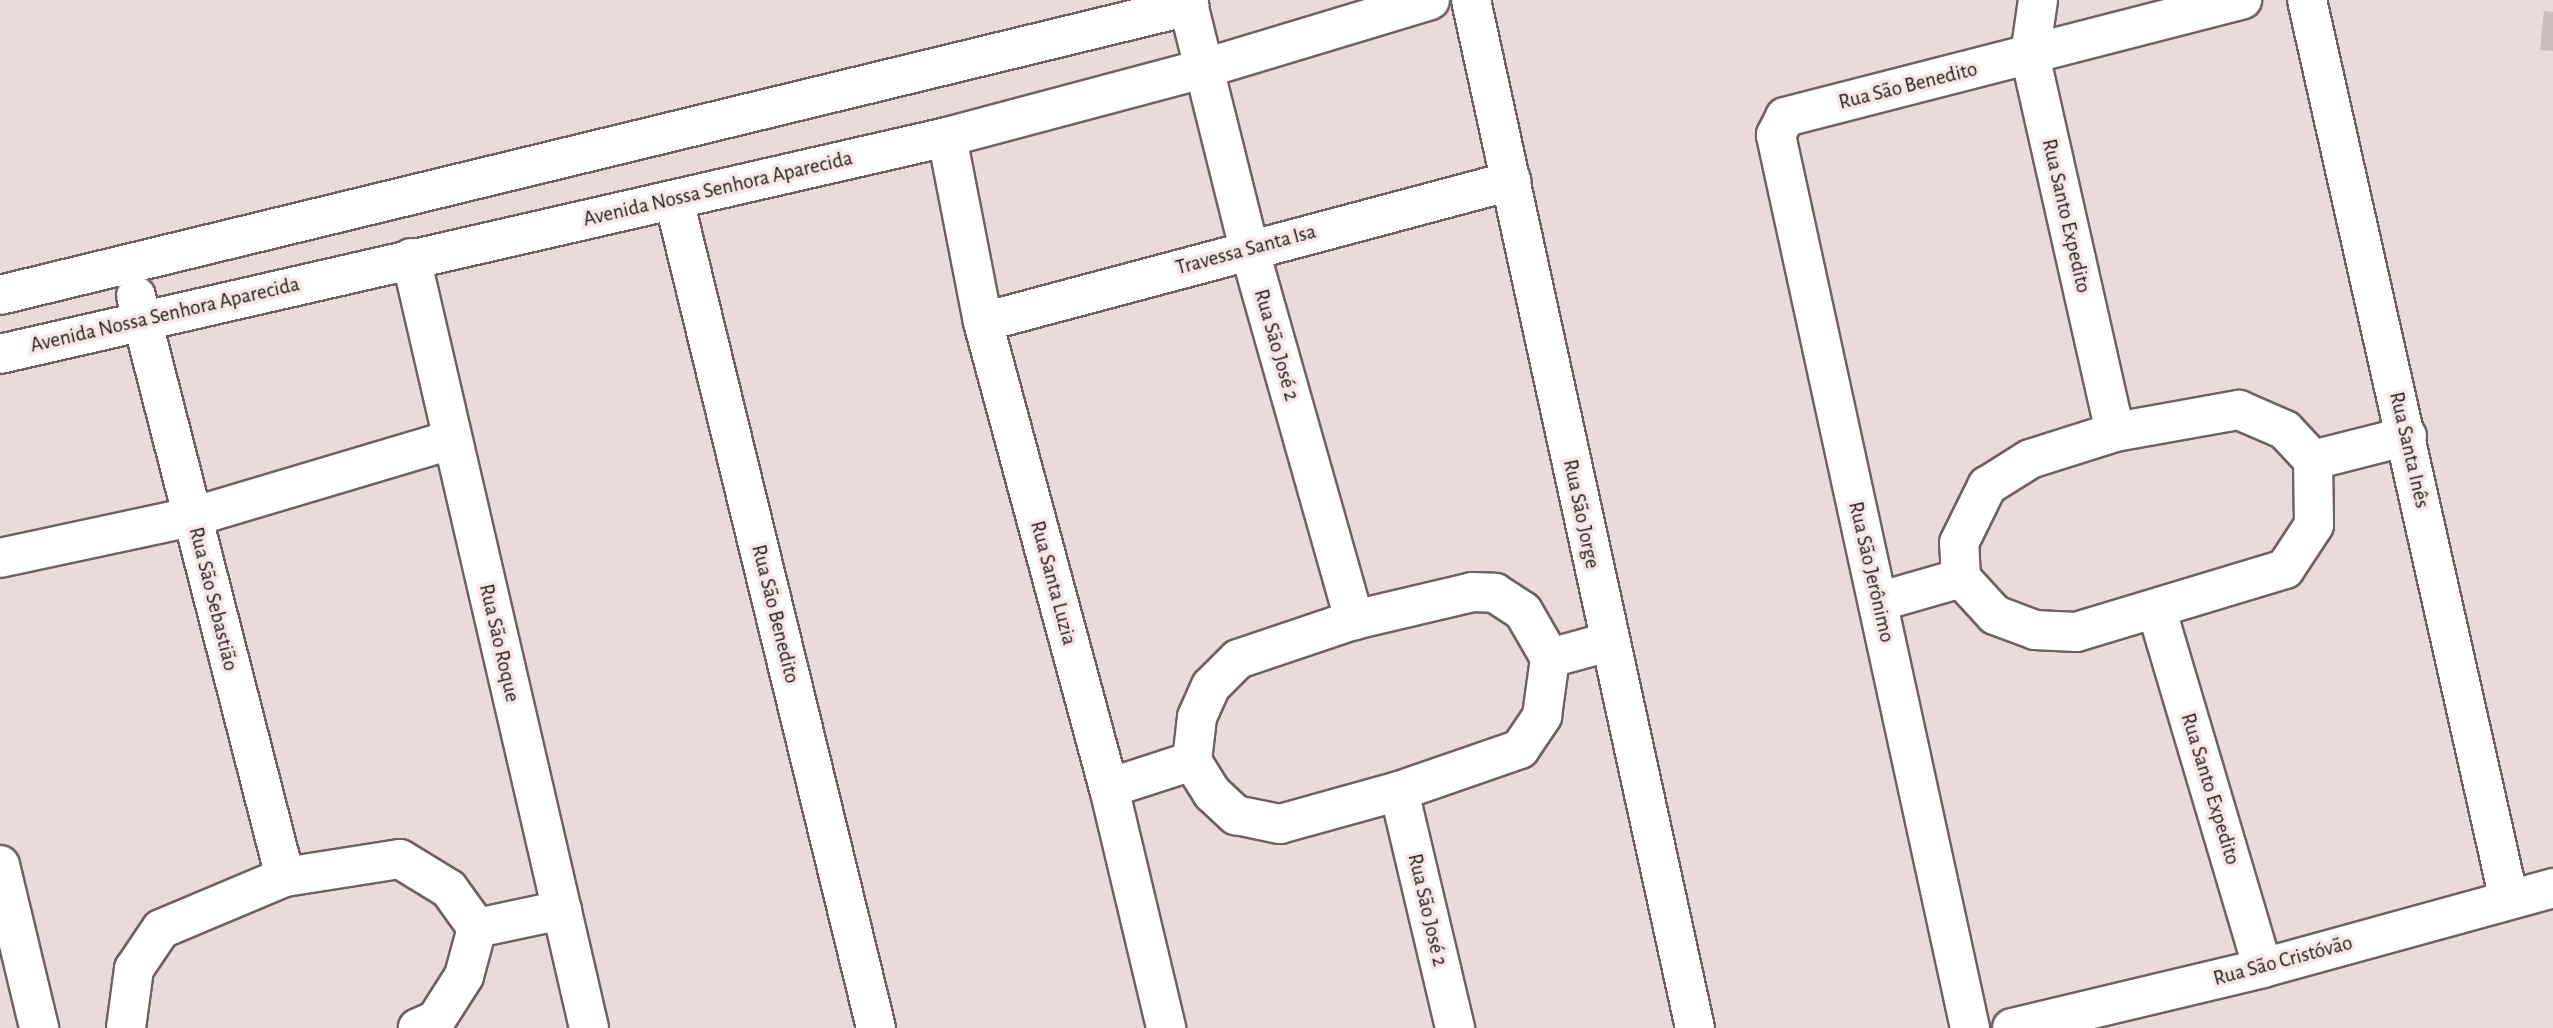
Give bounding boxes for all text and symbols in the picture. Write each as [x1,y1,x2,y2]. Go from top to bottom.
street label: Rua São Benedito [1836,57,1980,115]
street label: Rua Santo Expedito [2036,136,2096,296]
street label: Avenida Nossa Senhora Aparecida [581,146,855,232]
street label: Travessa Santa Isa [1173,219,1319,281]
street label: Avenida Nossa Senhora Aparecida [28,272,302,358]
street label: Rua São José 2 [1248,286,1304,404]
street label: Rua Santa Inês [2383,389,2435,511]
street label: Rua São Jorge [1557,457,1605,571]
street label: Rua São Jerônimo [1843,499,1899,645]
street label: Rua Santa Luzia [1024,518,1082,648]
street label: Rua São Sebastião [183,525,243,673]
street label: Rua São Benedito [746,542,804,686]
street label: Rua São Roque [473,582,525,704]
street label: Rua Santo Expedito [2175,710,2245,868]
street label: Rua São José 2 [1402,851,1452,969]
street label: Rua São Cristóvão [2211,930,2355,992]

